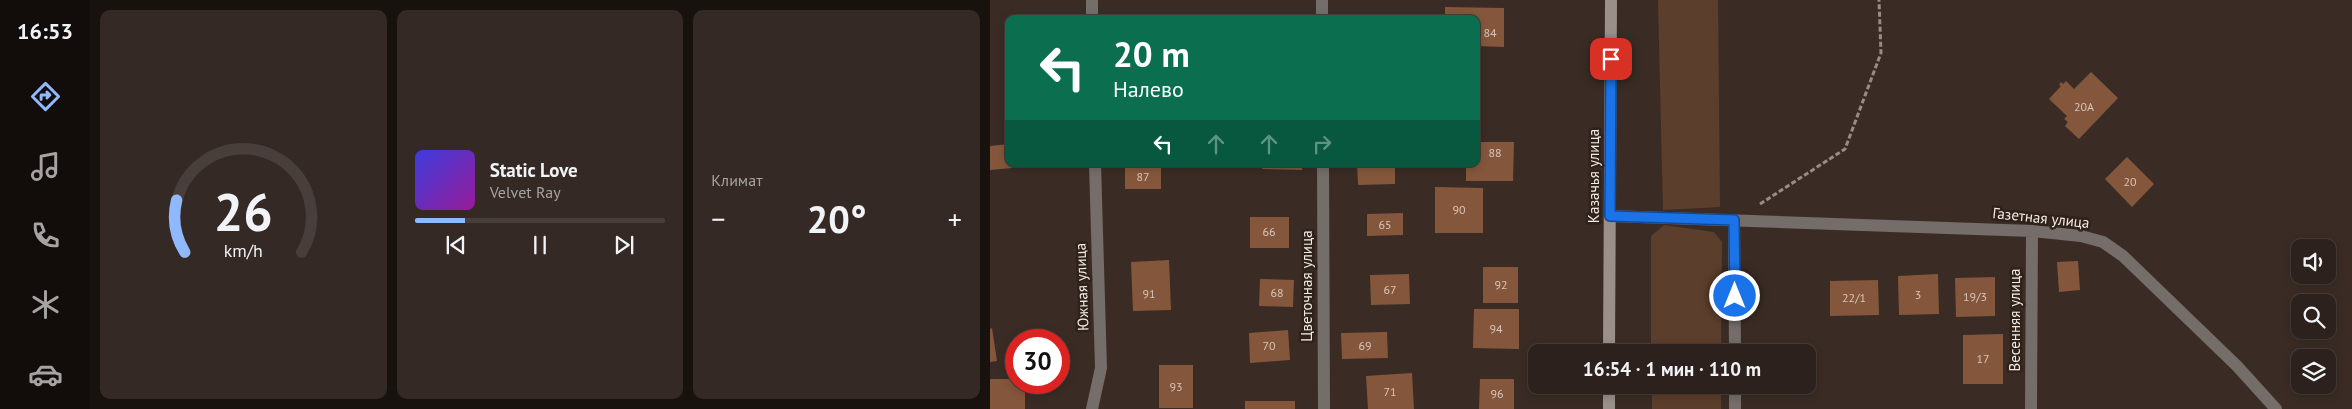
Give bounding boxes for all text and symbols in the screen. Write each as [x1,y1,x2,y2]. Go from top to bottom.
text: 16:53 [17,17,73,45]
house number: 84 [1483,25,1497,40]
text: 20 m [1113,31,1190,77]
icon: left [1030,35,1095,100]
pin [1590,38,1632,80]
icon: arrive [1597,45,1625,73]
text: Налево [1113,75,1184,103]
icon: directions [28,79,63,114]
house number: 20А [2074,99,2094,114]
street label: Казачья улица [1584,129,1603,223]
icon: left [1149,130,1177,158]
icon: ahead [1202,130,1230,158]
icon: ahead [1255,130,1283,158]
icon: right [1308,130,1336,158]
house number: 88 [1488,145,1502,160]
icon: music [28,149,63,184]
text: Static Love [490,158,578,182]
house number: 87 [1136,169,1150,184]
text: Климат [711,170,763,190]
house number: 20 [2123,174,2137,189]
text: 26 [214,178,273,245]
text: Velvet Ray [490,182,561,202]
text: 20° [807,194,867,243]
text: − [711,200,725,237]
text: + [948,200,962,237]
house number: 90 [1452,202,1466,217]
street label: Газетная улица [1992,203,2091,232]
house number: 65 [1378,217,1392,232]
icon: phone [28,218,63,253]
house number: 66 [1262,224,1276,239]
street label: Цветочная улица [1297,230,1316,342]
icon: previous [442,231,470,259]
icon: pause [526,231,554,259]
icon: next [610,231,638,259]
text: km/h [224,239,263,262]
map controls [2291,239,2336,394]
button: sound [2291,239,2336,284]
street label: Южная улица [1070,243,1093,331]
position arrow [1708,269,1760,321]
street label: Весенняя улица [2005,269,2024,371]
house number: 92 [1494,277,1508,292]
house number: 67 [1383,282,1397,297]
house number: 68 [1270,285,1284,300]
house number: 91 [1142,286,1156,301]
icon: climate [28,287,63,322]
house number: 3 [1915,287,1921,302]
house number: 19/3 [1963,289,1987,304]
house number: 22/1 [1842,290,1866,305]
button: search [2291,294,2336,339]
house number: 94 [1489,321,1503,336]
speed limit sign: 30 [1005,329,1070,394]
house number: 70 [1262,338,1276,353]
house number: 69 [1358,338,1372,353]
button: layers [2291,349,2336,394]
house number: 17 [1976,351,1990,366]
icon: car [28,357,63,392]
text: 16:54 · 1 мин · 110 m [1583,357,1761,381]
house number: 93 [1169,379,1183,394]
house number: 71 [1383,384,1397,399]
house number: 96 [1490,386,1504,401]

